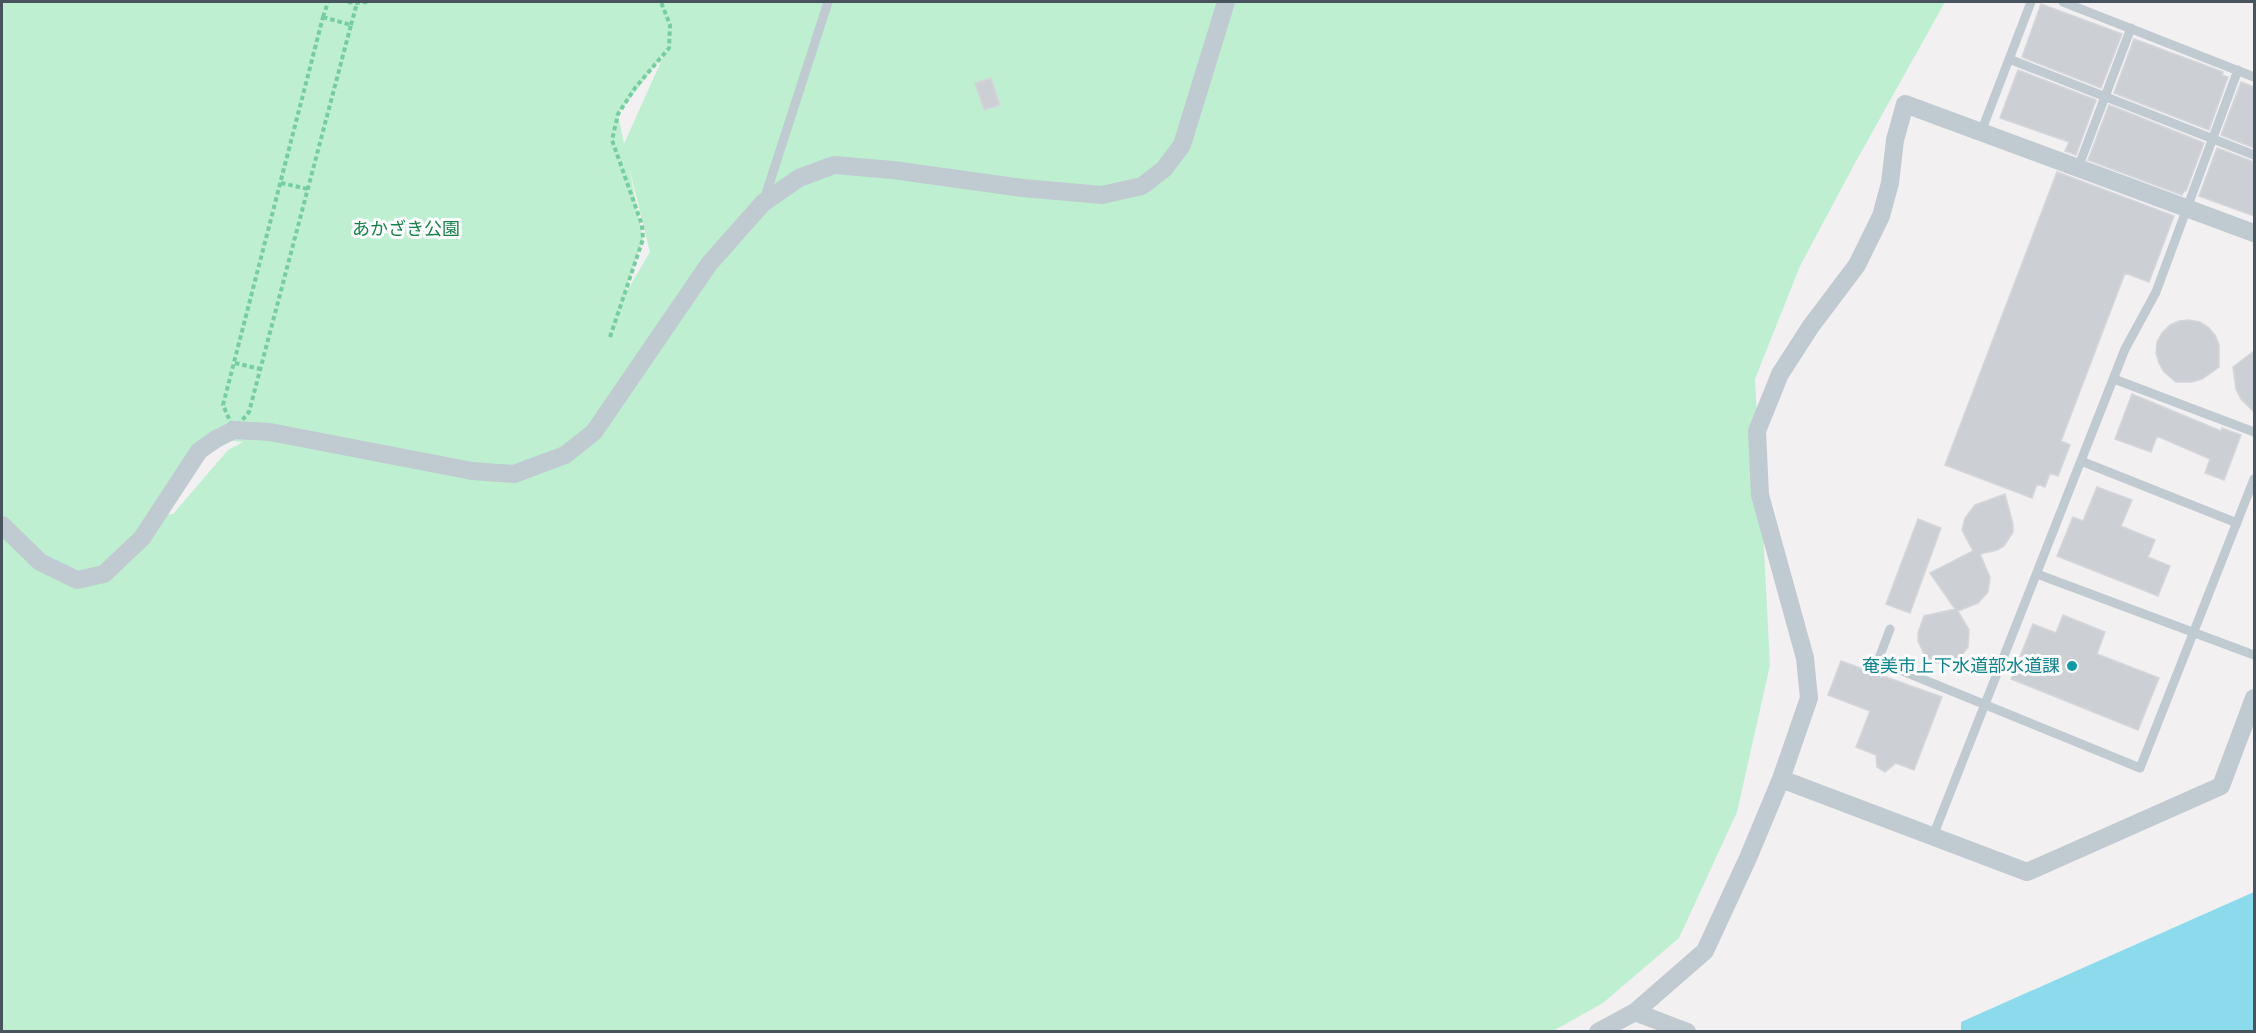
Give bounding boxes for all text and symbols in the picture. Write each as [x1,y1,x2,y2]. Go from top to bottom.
park label: あかざき公園 [352,217,460,241]
place label: 奄美市上下水道部水道課 [1862,654,2060,678]
marker: 奄美市上下水道部水道課 [2065,659,2079,673]

